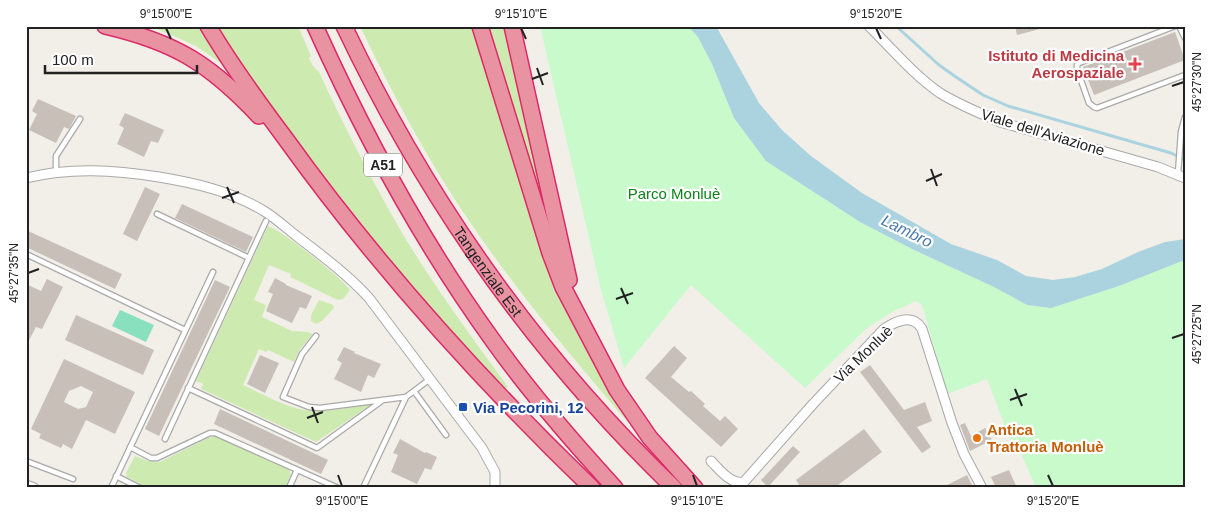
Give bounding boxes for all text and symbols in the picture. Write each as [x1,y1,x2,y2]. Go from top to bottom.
text: 9°15'00"E [140,7,192,21]
text: 9°15'10"E [495,7,547,21]
text: 9°15'20"E [850,7,902,21]
scale bar [45,42,198,74]
place label: Istituto di Medicina Aerospaziale [988,47,1125,81]
text: 100 m [52,51,94,68]
text: 45°27'30"N [1190,52,1204,112]
marker: Istituto di Medicina Aerospaziale [1128,57,1142,71]
street label: Viale dell'Aviazione [979,105,1107,159]
road number: A51 [364,154,402,176]
park label: Parco Monluè [628,185,720,202]
water label: Lambro [879,211,935,251]
street label: Tangenziale Est [451,223,526,320]
text: 45°27'35"N [7,243,21,303]
text: 45°27'25"N [1190,304,1204,364]
street label: Via Monluè [830,322,896,386]
place label: Via Pecorini, 12 [473,399,584,416]
marker: Via Pecorini, 12 [457,401,469,413]
place label: Antica Trattoria Monluè [987,421,1104,455]
marker: Antica Trattoria Monluè [971,432,983,444]
text: 9°15'00"E [316,494,368,508]
text: 9°15'10"E [671,494,723,508]
text: 9°15'20"E [1027,494,1079,508]

